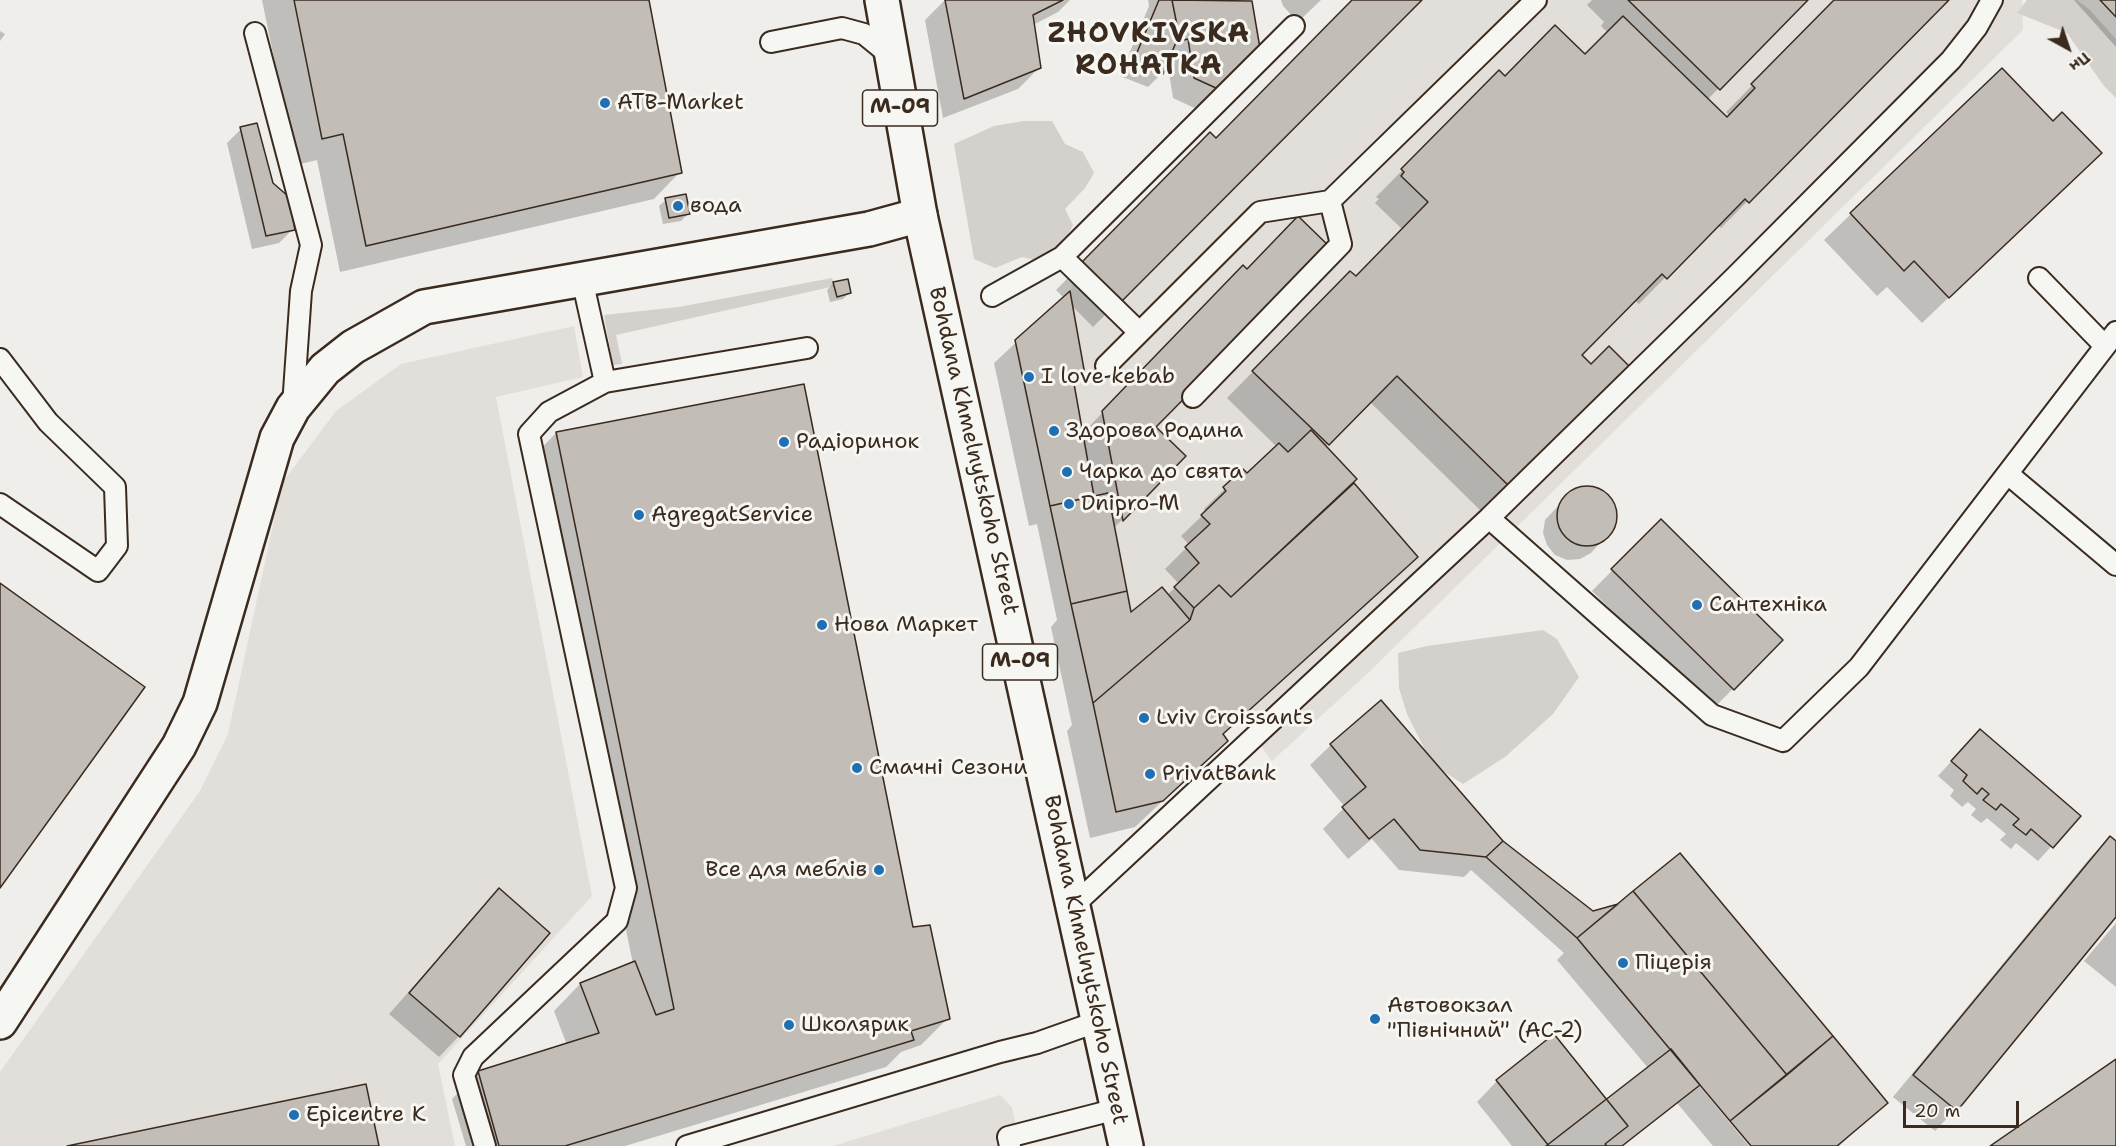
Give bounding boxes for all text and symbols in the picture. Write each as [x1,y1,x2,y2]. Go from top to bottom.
district label: ZHOVKIVSKA ROHATKA [1048,18,1250,84]
north arrow [2038,18,2098,78]
text: Пн [2065,47,2095,77]
place label: ATB-Market [617,90,744,116]
road number: М-09 [862,90,938,126]
marker: ATB-Market [598,96,612,110]
place label: вода [690,193,742,219]
marker: вода [671,199,685,213]
street label: Bohdana Khmelnytskoho Street [922,284,1024,618]
place label: I love kebab [1041,364,1175,390]
marker: I love kebab [1022,370,1036,384]
place label: Здорова Родина [1066,418,1243,444]
marker: Здорова Родина [1047,424,1061,438]
place label: Радіоринок [796,429,919,455]
marker: Радіоринок [777,435,791,449]
place label: Чарка до свята [1079,459,1243,485]
marker: Чарка до свята [1060,465,1074,479]
place label: Dnipro-M [1081,491,1179,517]
marker: Dnipro-M [1062,497,1076,511]
place label: AgregatService [651,502,813,528]
marker: AgregatService [632,508,646,522]
place label: Сантехніка [1709,592,1827,618]
marker: Сантехніка [1690,598,1704,612]
place label: Нова Маркет [834,612,978,638]
marker: Нова Маркет [815,618,829,632]
road number: М-09 [982,644,1058,680]
place label: Lviv Croissants [1156,705,1313,731]
marker: Lviv Croissants [1137,711,1151,725]
place label: Смачні Сезони [869,755,1028,781]
marker: Смачні Сезони [850,761,864,775]
place label: PrivatBank [1162,761,1277,787]
marker: PrivatBank [1143,767,1157,781]
street label: Bohdana Khmelnytskoho Street [1037,793,1133,1127]
place label: Все для меблів [705,857,867,883]
marker: Все для меблів [872,863,886,877]
place label: Піцерія [1635,950,1712,976]
marker: Піцерія [1616,956,1630,970]
place label: Автовокзал "Північний" (АС-2) [1387,993,1583,1044]
place label: Школярик [801,1012,909,1038]
marker: Автовокзал "Північний" (АС-2) [1368,1012,1382,1026]
marker: Школярик [782,1018,796,1032]
scale bar [1906,1089,2022,1127]
text: 20 m [1914,1099,1960,1123]
place label: Epicentre K [306,1102,426,1128]
marker: Epicentre K [287,1108,301,1122]

